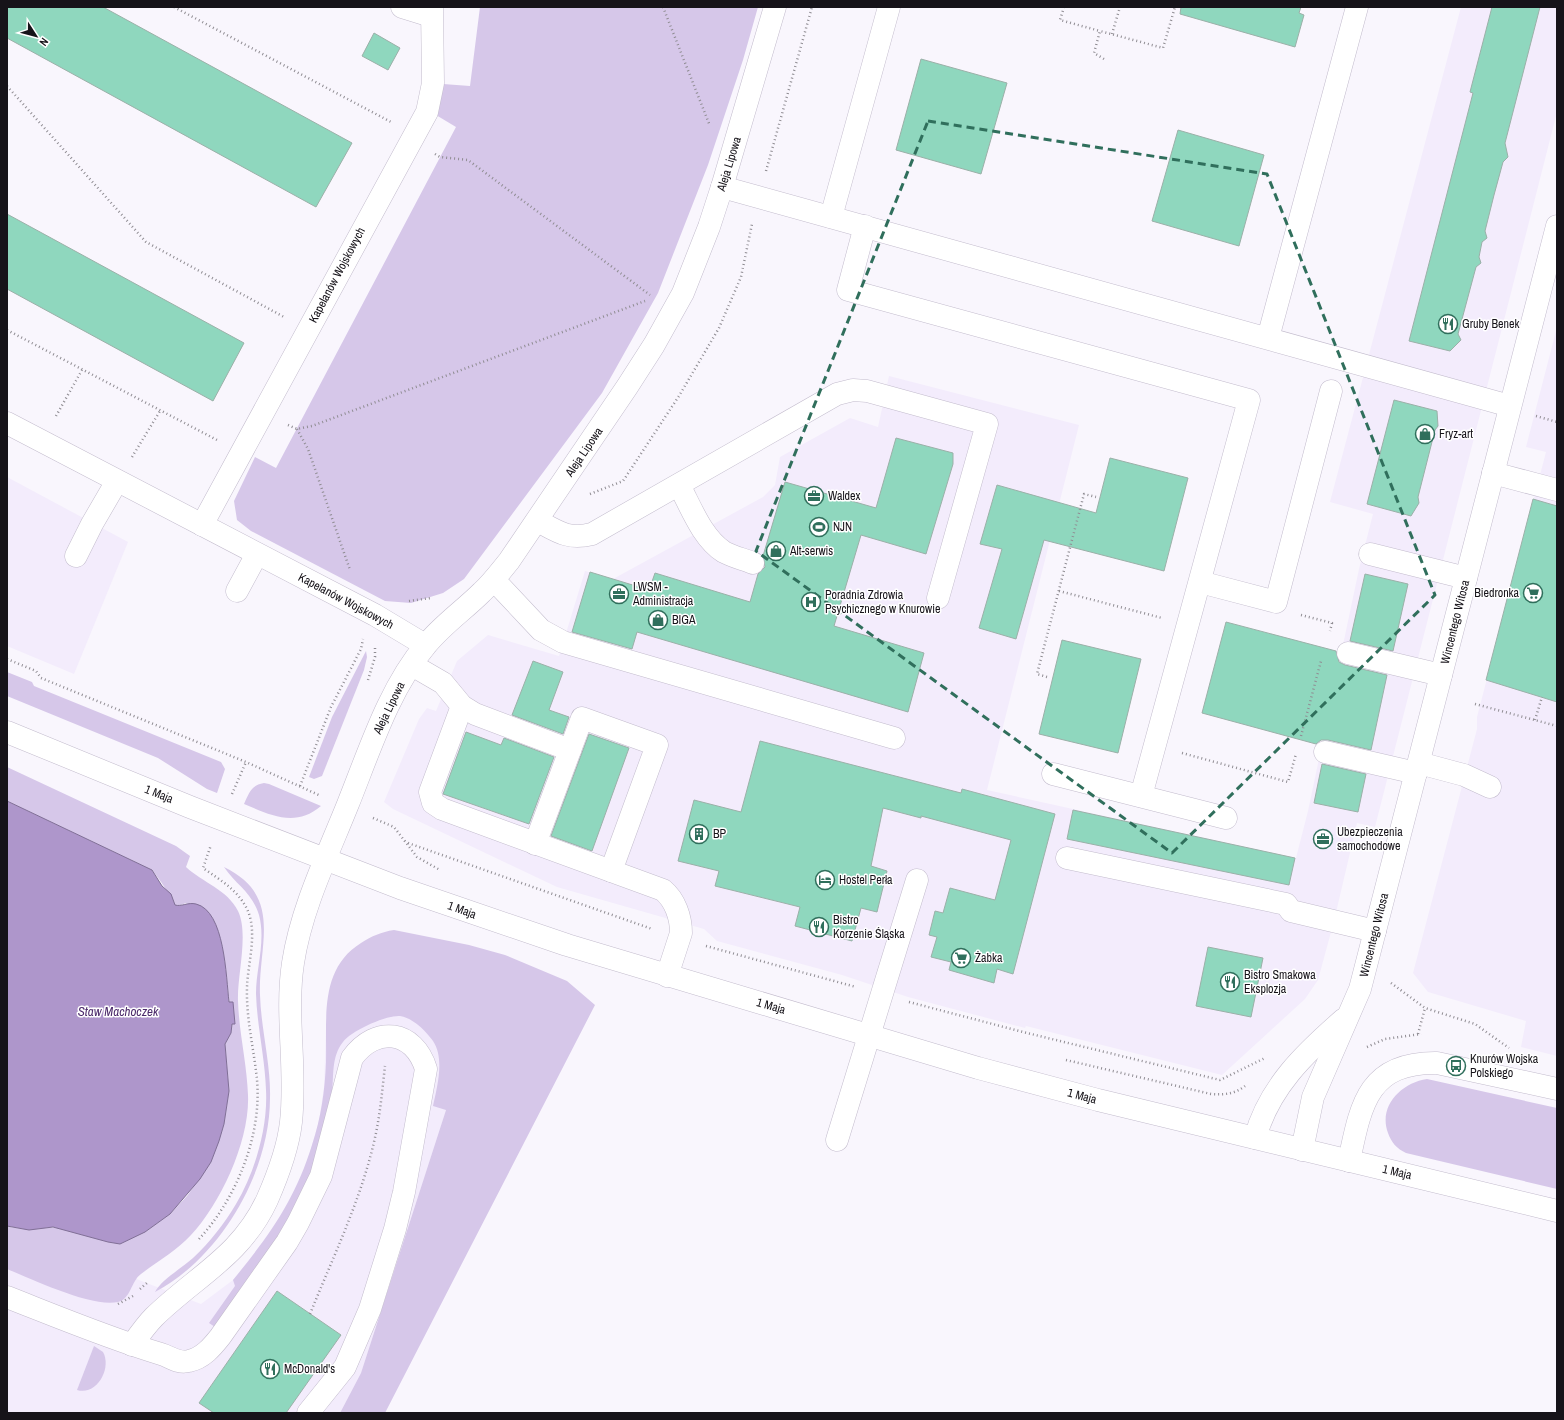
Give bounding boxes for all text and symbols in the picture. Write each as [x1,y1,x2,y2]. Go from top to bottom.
north arrow [16,16,56,56]
text: N [37,35,52,49]
street label: Aleja Lipowa [713,134,745,194]
street label: Kapelanów Wojskowych [305,224,369,326]
restaurant icon: Gruby Benek [1437,313,1459,335]
place label: Gruby Benek [1462,316,1520,332]
shop icon: Fryz-art [1414,423,1436,445]
street label: Aleja Lipowa [561,424,607,481]
place label: Fryz-art [1439,426,1473,442]
office icon: Waldex [803,485,825,507]
place label: Waldex [828,488,861,504]
sports icon: NJN [808,516,830,538]
place label: NJN [833,519,852,535]
shop icon: Alt-serwis [765,540,787,562]
place label: Alt-serwis [789,543,833,559]
street label: Kapelanów Wojskowych [295,569,397,633]
street label: Wincentego Witosa [1437,578,1473,666]
place label: LWSM - Administracja [632,579,694,609]
supermarket icon: Biedronka [1522,582,1544,604]
office icon: LWSM - Administracja [608,583,630,605]
place label: Biedronka [1474,585,1520,601]
place label: Poradnia Zdrowia Psychicznego w Knurowie [825,587,940,617]
hospital icon: Poradnia Zdrowia Psychicznego w Knurowie [800,591,822,613]
shop icon: BIGA [647,609,669,631]
place label: BIGA [672,612,696,628]
street label: Aleja Lipowa [369,679,409,738]
street label: 1 Maja [142,781,176,807]
building icon: BP [688,823,710,845]
place label: Ubezpieczenia samochodowe [1337,824,1403,854]
place label: BP [713,826,727,842]
office icon: Ubezpieczenia samochodowe [1312,828,1334,850]
hotel icon: Hostel Perła [814,869,836,891]
place label: Hostel Perła [839,872,893,888]
street label: Wincentego Witosa [1356,891,1392,979]
street label: 1 Maja [445,897,479,923]
place label: Bistro Korzenie Śląska [833,912,905,942]
restaurant icon: Bistro Korzenie Śląska [808,916,830,938]
supermarket icon: Żabka [950,947,972,969]
place label: Żabka [975,950,1003,966]
place label: Bistro Smakowa Eksplozja [1244,967,1316,997]
restaurant icon: Bistro Smakowa Eksplozja [1219,971,1241,993]
street label: 1 Maja [755,994,788,1018]
water label: Staw Machoczek [78,1003,159,1020]
place label: Knurów Wojska Polskiego [1470,1051,1539,1081]
bus stop icon: Knurów Wojska Polskiego [1445,1055,1467,1077]
street label: 1 Maja [1066,1084,1099,1108]
street label: 1 Maja [1381,1161,1414,1183]
restaurant icon: McDonald's [259,1358,281,1380]
place label: McDonald's [284,1361,335,1377]

